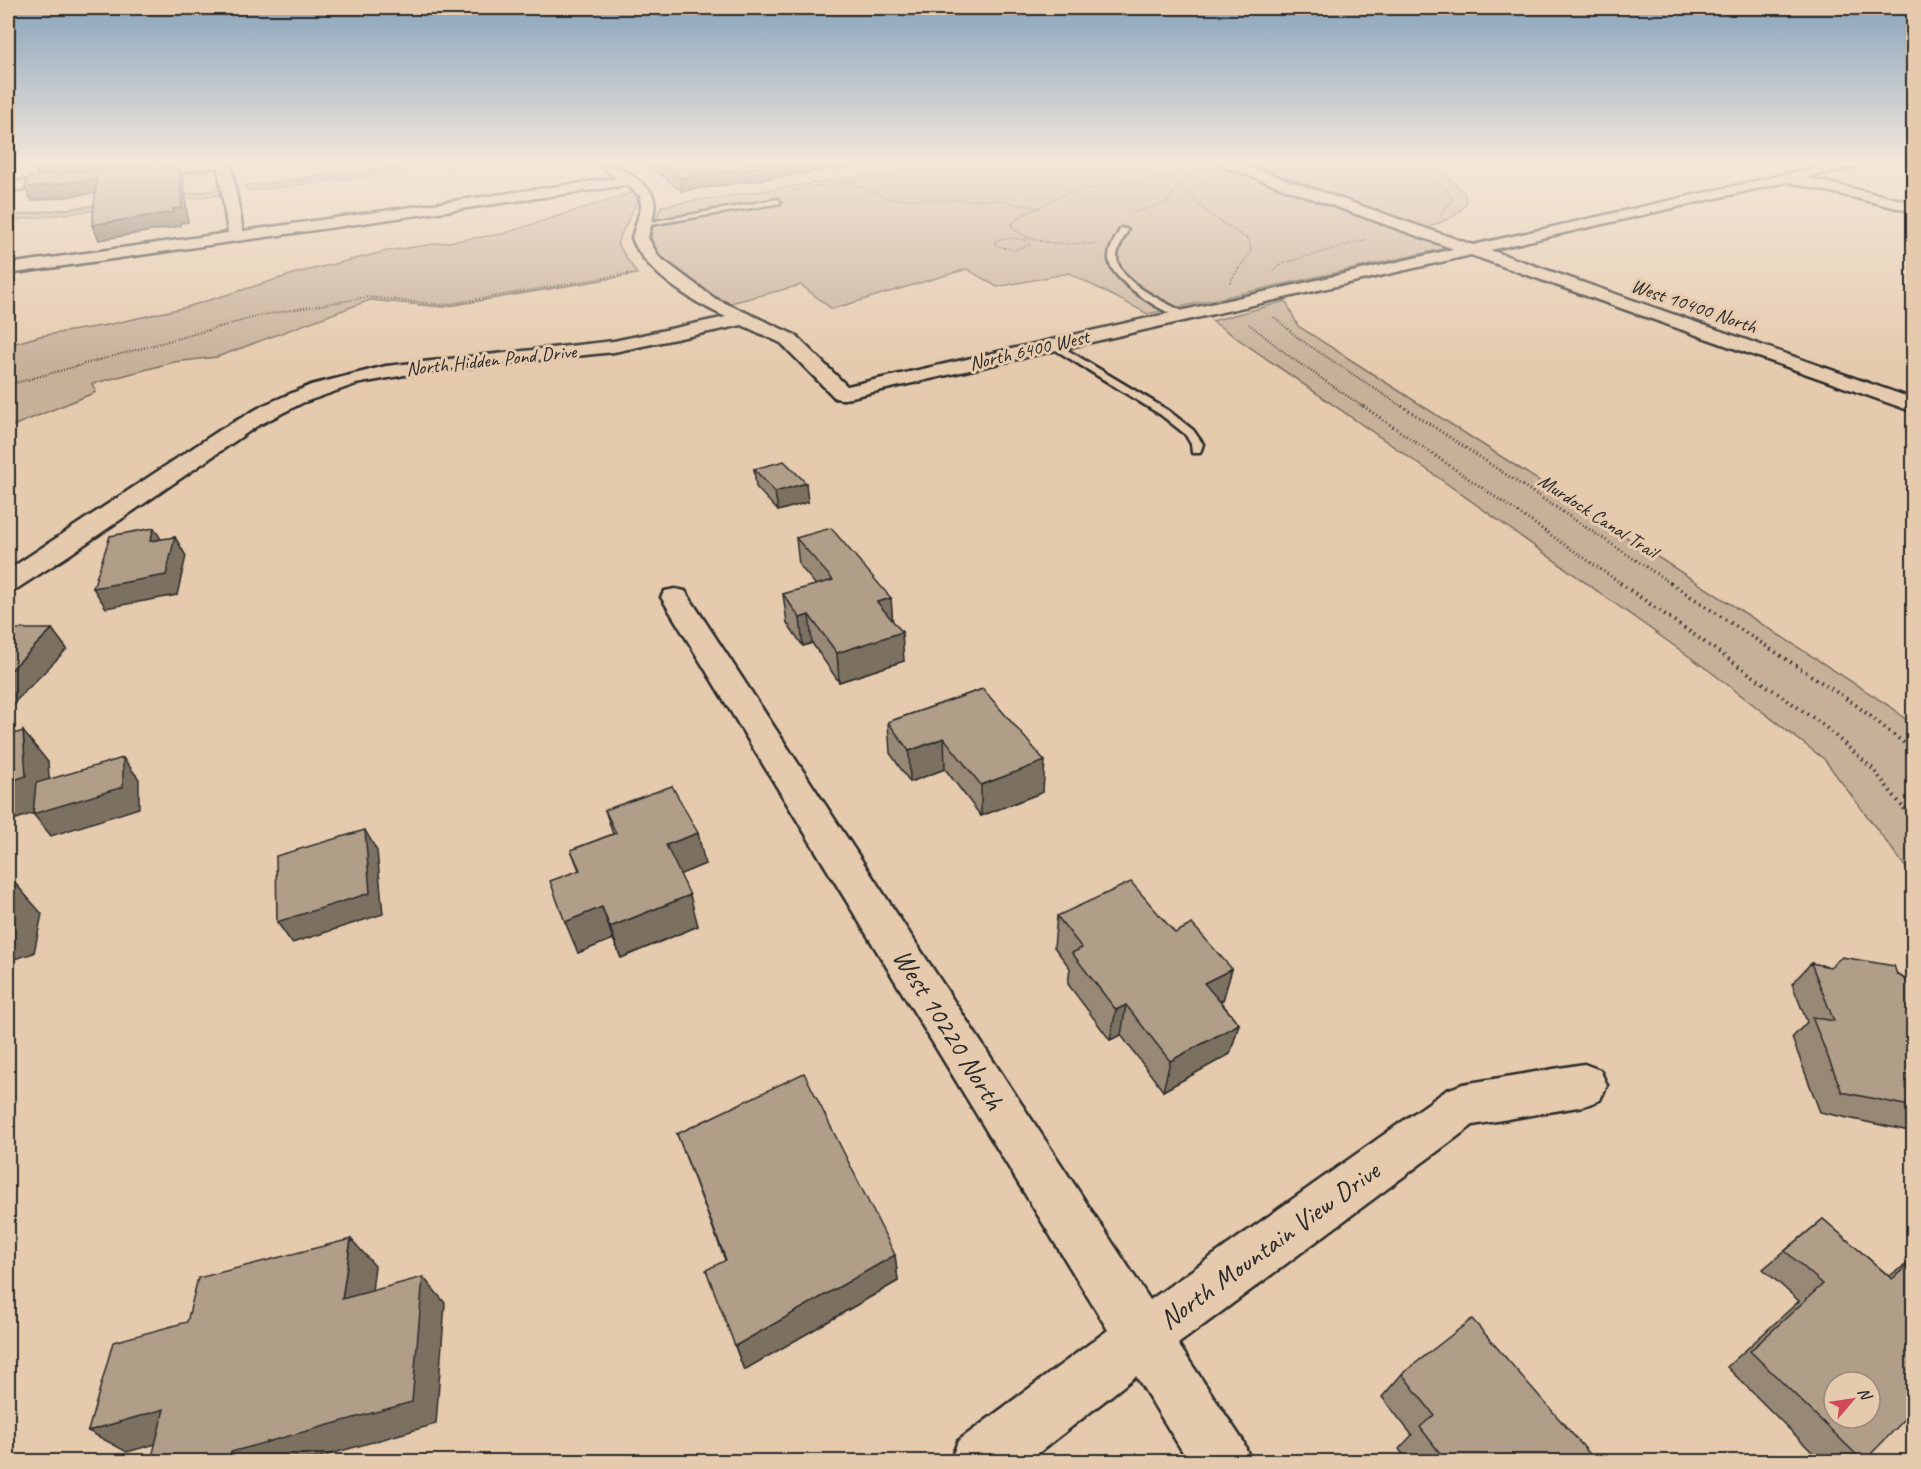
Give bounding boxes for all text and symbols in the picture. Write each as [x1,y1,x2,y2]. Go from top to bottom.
street label: West 10400 North [1628,273,1761,339]
street label: North 6400 West [967,324,1094,376]
street label: North Hidden Pond Drive [405,338,579,381]
street label: Murdock Canal Trail [1534,468,1665,566]
street label: West 10220 North [886,942,1013,1116]
street label: North Mountain View Drive [1152,1152,1388,1337]
north arrow [1822,1370,1882,1430]
text: N [1853,1384,1877,1405]

